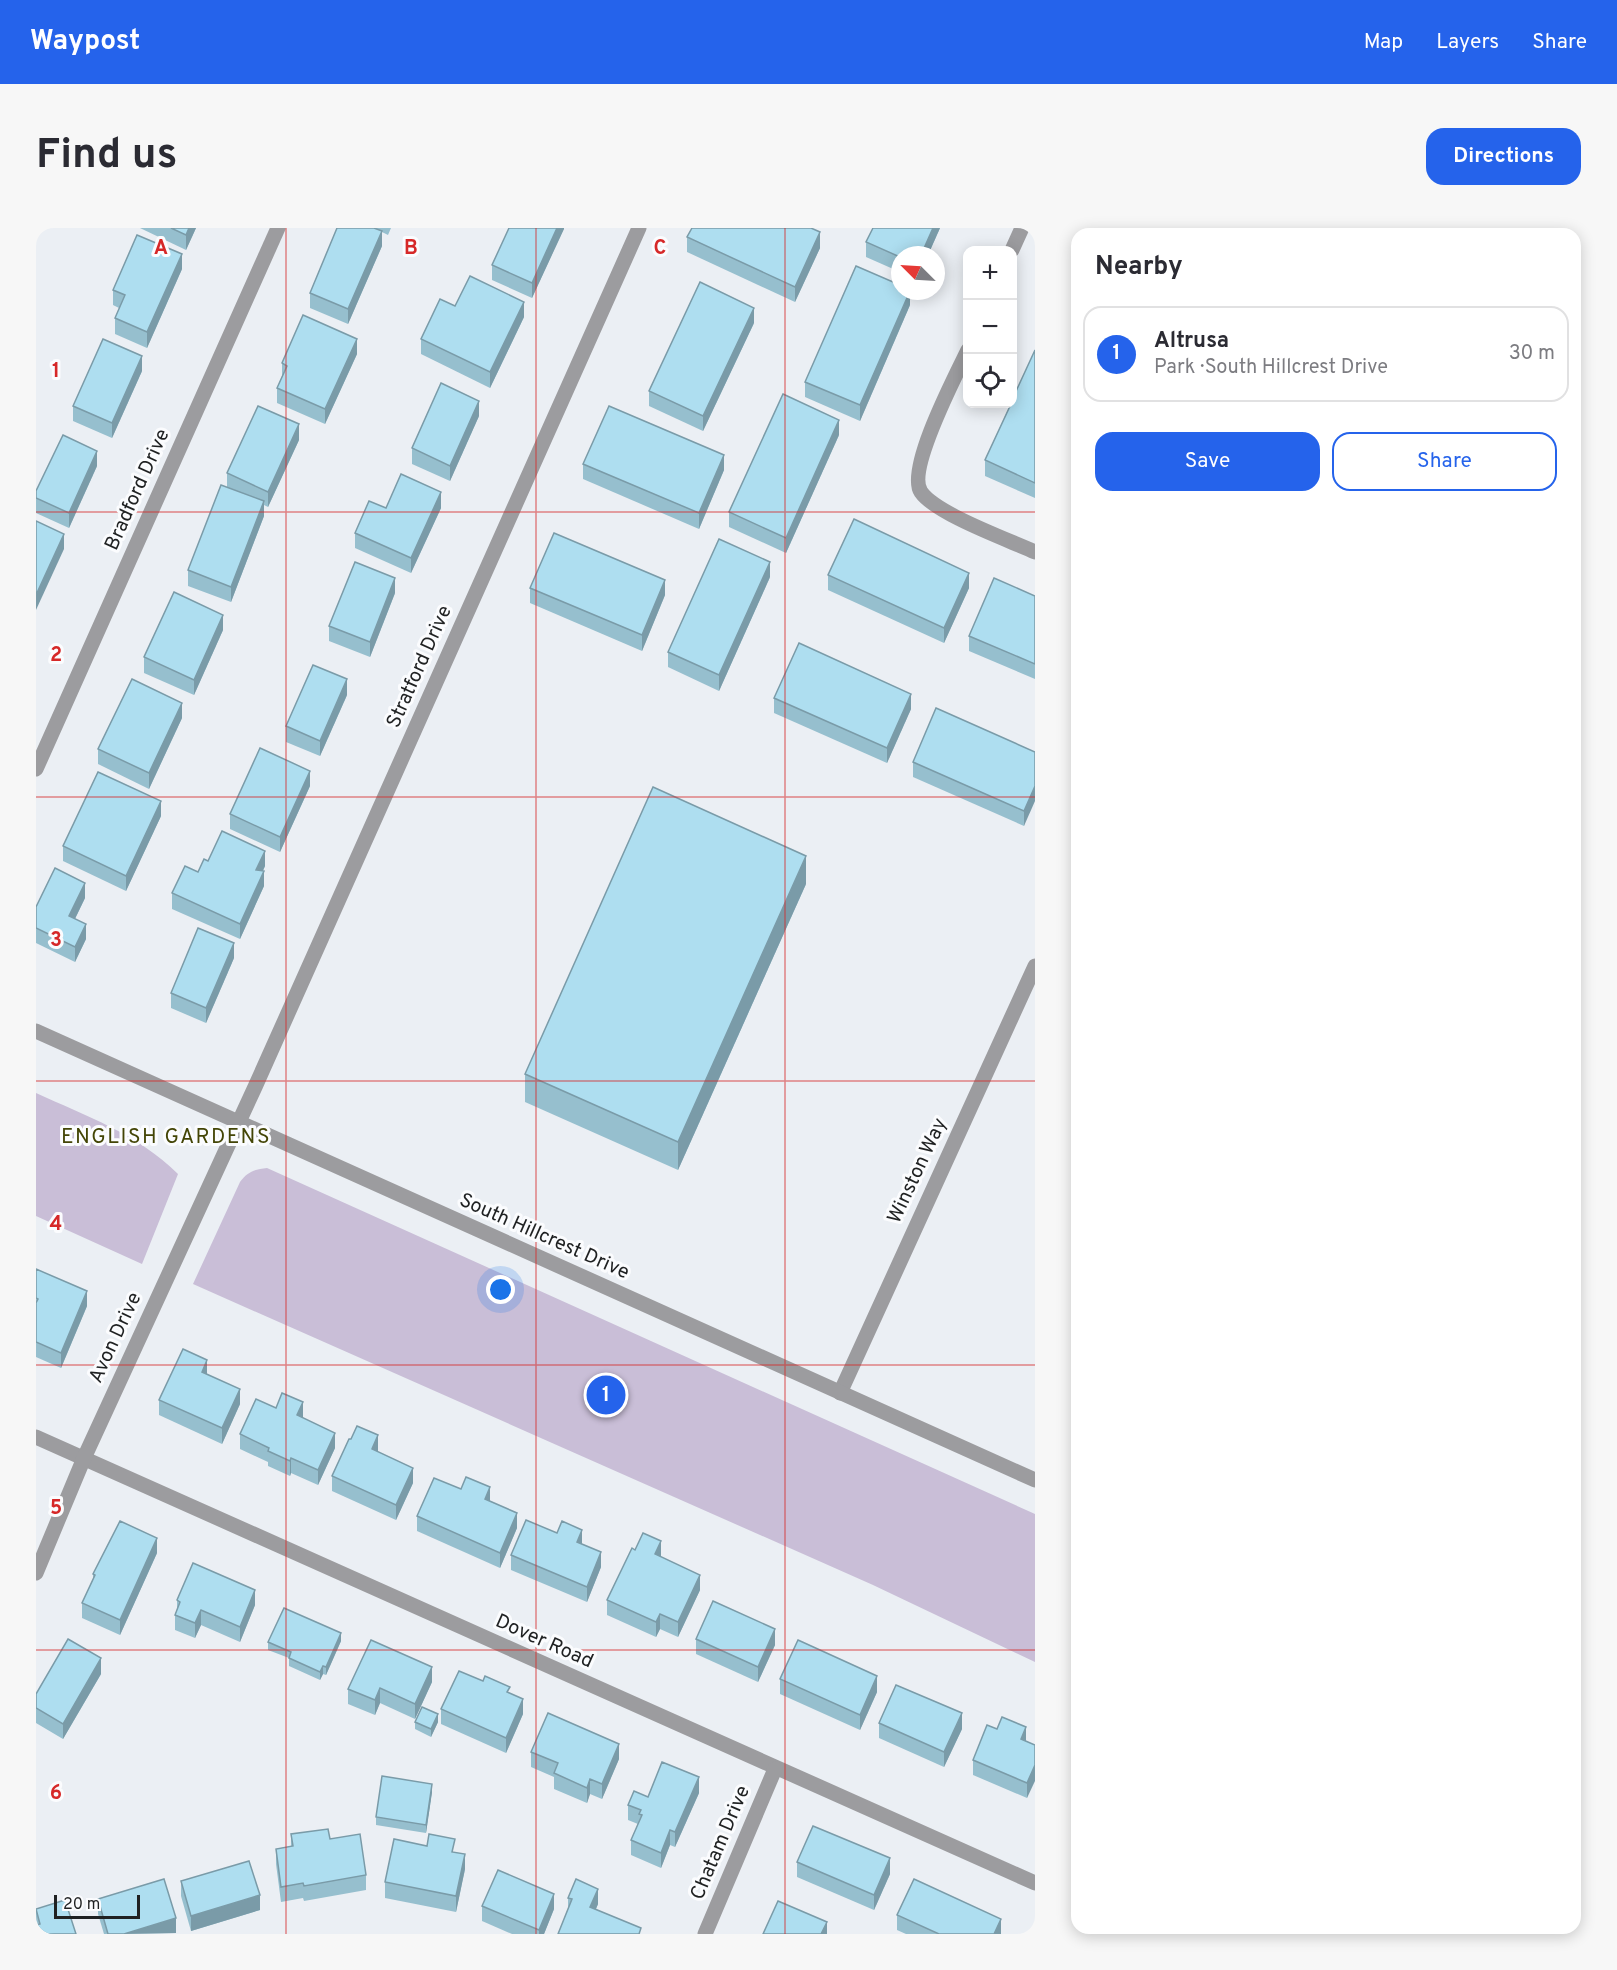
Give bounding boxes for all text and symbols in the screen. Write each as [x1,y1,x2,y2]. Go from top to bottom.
text: Waypost [30,24,140,60]
text: Map [1364,29,1403,56]
text: Layers [1436,29,1499,56]
text: Share [1532,29,1587,56]
button: Directions [1426,128,1581,185]
text: Find us [36,130,177,183]
text: A [154,236,168,262]
text: B [404,236,418,262]
text: C [654,236,666,262]
north arrow [891,246,945,300]
map controls [963,246,1017,408]
button: + [963,246,1017,300]
text: Nearby [1095,251,1183,284]
button: − [963,300,1017,354]
text: Altrusa [1154,328,1229,355]
text: 1 [1113,341,1121,367]
text: 30 m [1509,341,1555,367]
button: locate [963,354,1017,408]
text: Park · South Hillcrest Drive [1154,355,1388,381]
text: 1 [52,359,60,385]
street label: Bradford Drive [100,425,176,555]
button: Save [1095,432,1320,491]
button: Share [1332,432,1557,491]
street label: Stratford Drive [381,602,459,732]
text: 2 [50,643,62,669]
text: 3 [50,928,62,954]
street label: Winston Way [882,1114,954,1228]
district label: ENGLISH GARDENS [61,1124,271,1151]
street label: South Hillcrest Drive [455,1188,633,1286]
text: 4 [50,1212,62,1238]
your location [486,1275,515,1304]
street label: Avon Drive [84,1288,148,1388]
pin: 1 [586,1372,626,1418]
text: 5 [50,1496,62,1522]
street label: Dover Road [491,1609,597,1675]
text: 6 [50,1781,62,1807]
street label: Chatam Drive [685,1782,757,1904]
scale bar [54,1892,140,1920]
text: 20 m [63,1895,100,1915]

